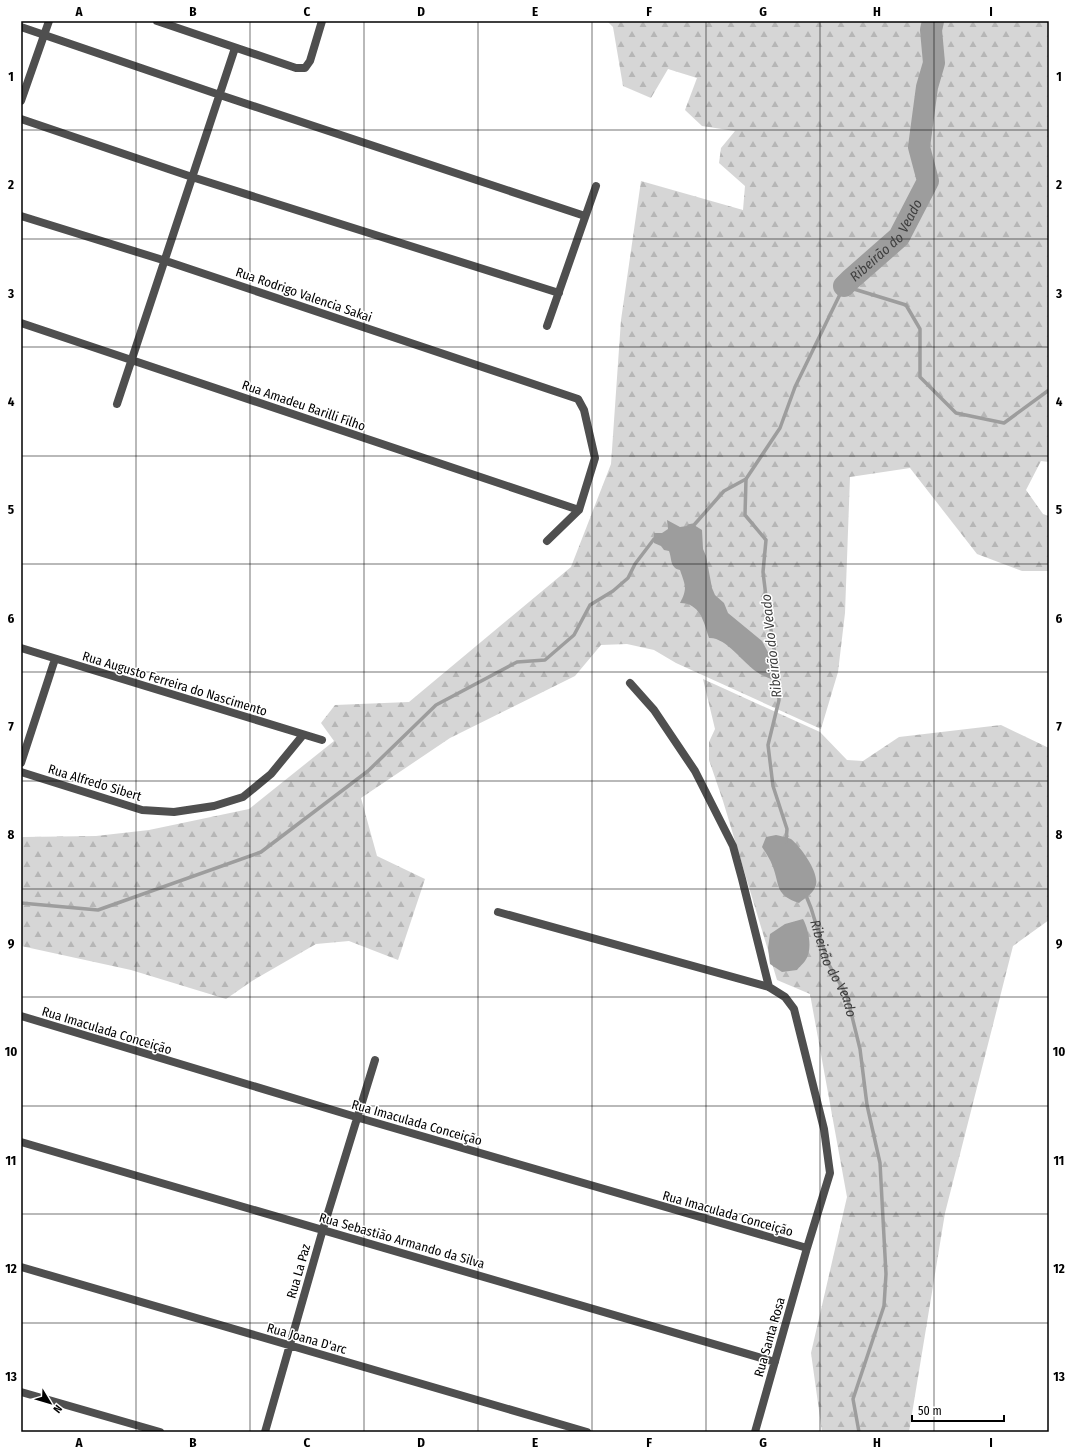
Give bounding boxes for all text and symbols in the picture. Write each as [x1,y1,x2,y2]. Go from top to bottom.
text: A [74,4,83,19]
text: B [189,4,197,19]
text: C [304,4,311,19]
text: D [417,4,425,19]
text: E [532,4,538,19]
text: F [646,4,652,19]
text: G [759,4,767,19]
text: H [873,4,881,19]
text: I [989,4,993,19]
text: 1 [8,69,14,84]
text: 1 [1056,69,1062,84]
text: 2 [7,177,14,192]
text: 2 [1055,177,1062,192]
water label: Ribeirão do Veado [846,196,926,285]
street label: Rua Rodrigo Valencia Sakai [234,264,374,325]
text: 3 [7,286,14,301]
text: 3 [1055,286,1062,301]
street label: Rua Amadeu Barilli Filho [240,377,368,434]
text: 4 [8,394,15,409]
text: 4 [1056,394,1063,409]
text: 5 [8,502,14,517]
text: 5 [1056,502,1062,517]
water label: Ribeirão do Veado [758,593,785,699]
text: 6 [8,611,15,626]
text: 6 [1056,611,1063,626]
street label: Rua Augusto Ferreira do Nascimento [81,648,269,719]
text: 7 [8,719,14,734]
text: 7 [1056,719,1062,734]
street label: Rua Alfredo Sibert [46,761,144,804]
text: 8 [8,827,15,842]
text: 8 [1056,827,1063,842]
water label: Ribeirão do Veado [806,918,860,1019]
text: 9 [8,936,15,951]
text: 9 [1056,936,1063,951]
street label: Rua Imaculada Conceição [40,1004,174,1057]
text: 10 [5,1044,17,1059]
text: 10 [1053,1044,1065,1059]
street label: Rua Imaculada Conceição [350,1097,484,1148]
text: 11 [6,1153,16,1168]
text: 11 [1054,1153,1064,1168]
street label: Rua Imaculada Conceição [661,1188,795,1239]
street label: Rua Sebastião Armando da Silva [317,1210,486,1271]
street label: Rua La Paz [284,1242,313,1300]
text: 12 [5,1261,17,1276]
text: 12 [1053,1261,1065,1276]
street label: Rua Santa Rosa [751,1296,788,1379]
street label: Rua Joana D'arc [265,1320,349,1357]
text: 13 [5,1369,17,1384]
text: 13 [1053,1369,1065,1384]
north arrow [30,1383,70,1423]
scale bar [912,1397,1004,1423]
text: N [50,1402,65,1415]
text: 50 m [918,1404,942,1418]
text: A [74,1435,83,1450]
text: B [189,1435,197,1450]
text: C [304,1435,311,1450]
text: D [417,1435,425,1450]
text: E [532,1435,538,1450]
text: F [646,1435,652,1450]
text: G [759,1435,767,1450]
text: H [873,1435,881,1450]
text: I [989,1435,993,1450]

